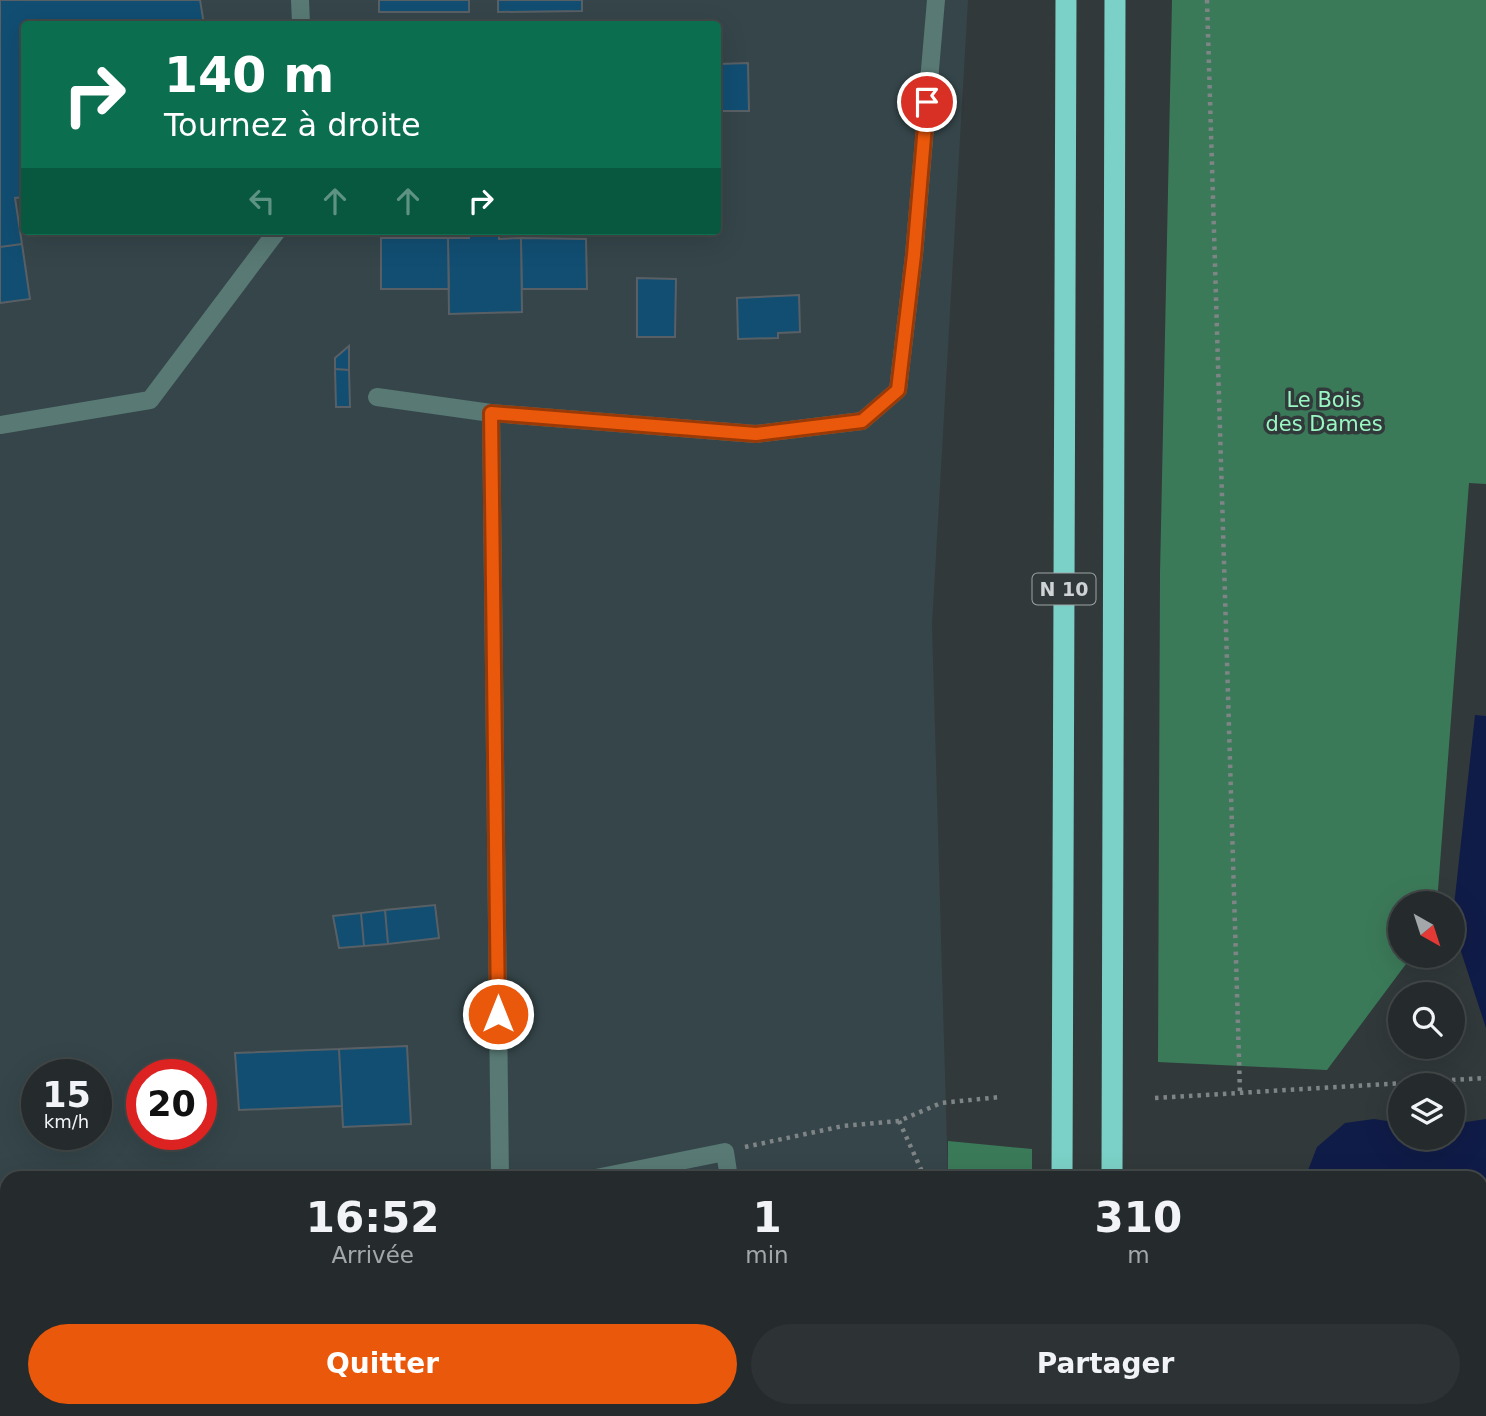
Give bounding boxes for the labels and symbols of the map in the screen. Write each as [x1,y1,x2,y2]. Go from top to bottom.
pin [897,72,957,132]
park label: Le Bois des Dames [1265,388,1383,436]
road number: N 10 [1032,574,1096,604]
north arrow [1388,891,1465,968]
position arrow [461,977,535,1051]
speed limit sign: 20 [126,1059,217,1150]

